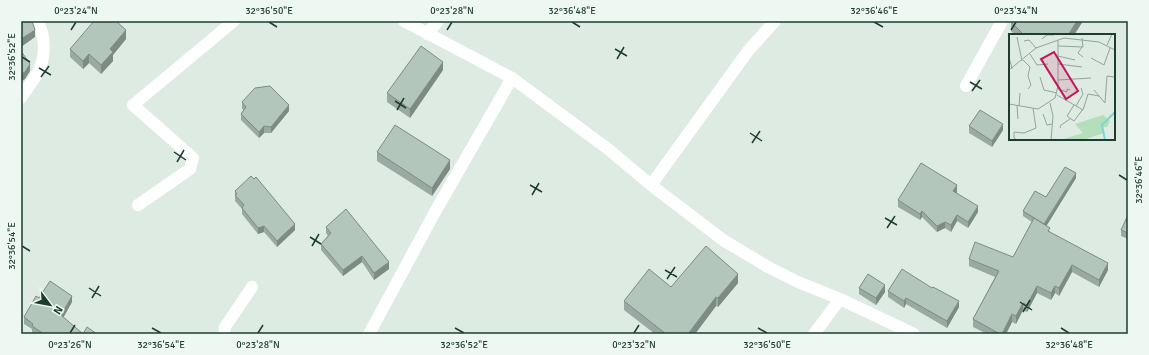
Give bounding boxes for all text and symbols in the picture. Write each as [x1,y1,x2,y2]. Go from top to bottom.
text: 0°23'24"N [54,5,98,17]
text: 32°36'50"E [245,5,293,17]
text: 0°23'28"N [430,5,474,17]
text: 32°36'48"E [548,5,596,17]
text: 32°36'46"E [850,5,898,17]
text: 0°23'34"N [994,5,1038,17]
text: 32°36'52"E [6,33,18,81]
inset map [1009,34,1115,140]
text: 32°36'46"E [1133,156,1145,204]
text: 32°36'54"E [6,222,18,270]
north arrow [30,285,70,325]
text: N [51,303,66,317]
text: 0°23'26"N [48,339,92,351]
text: 32°36'54"E [137,339,185,351]
text: 0°23'28"N [236,339,280,351]
text: 32°36'52"E [440,339,488,351]
text: 0°23'32"N [612,339,656,351]
text: 32°36'50"E [743,339,791,351]
text: 32°36'48"E [1045,339,1093,351]

